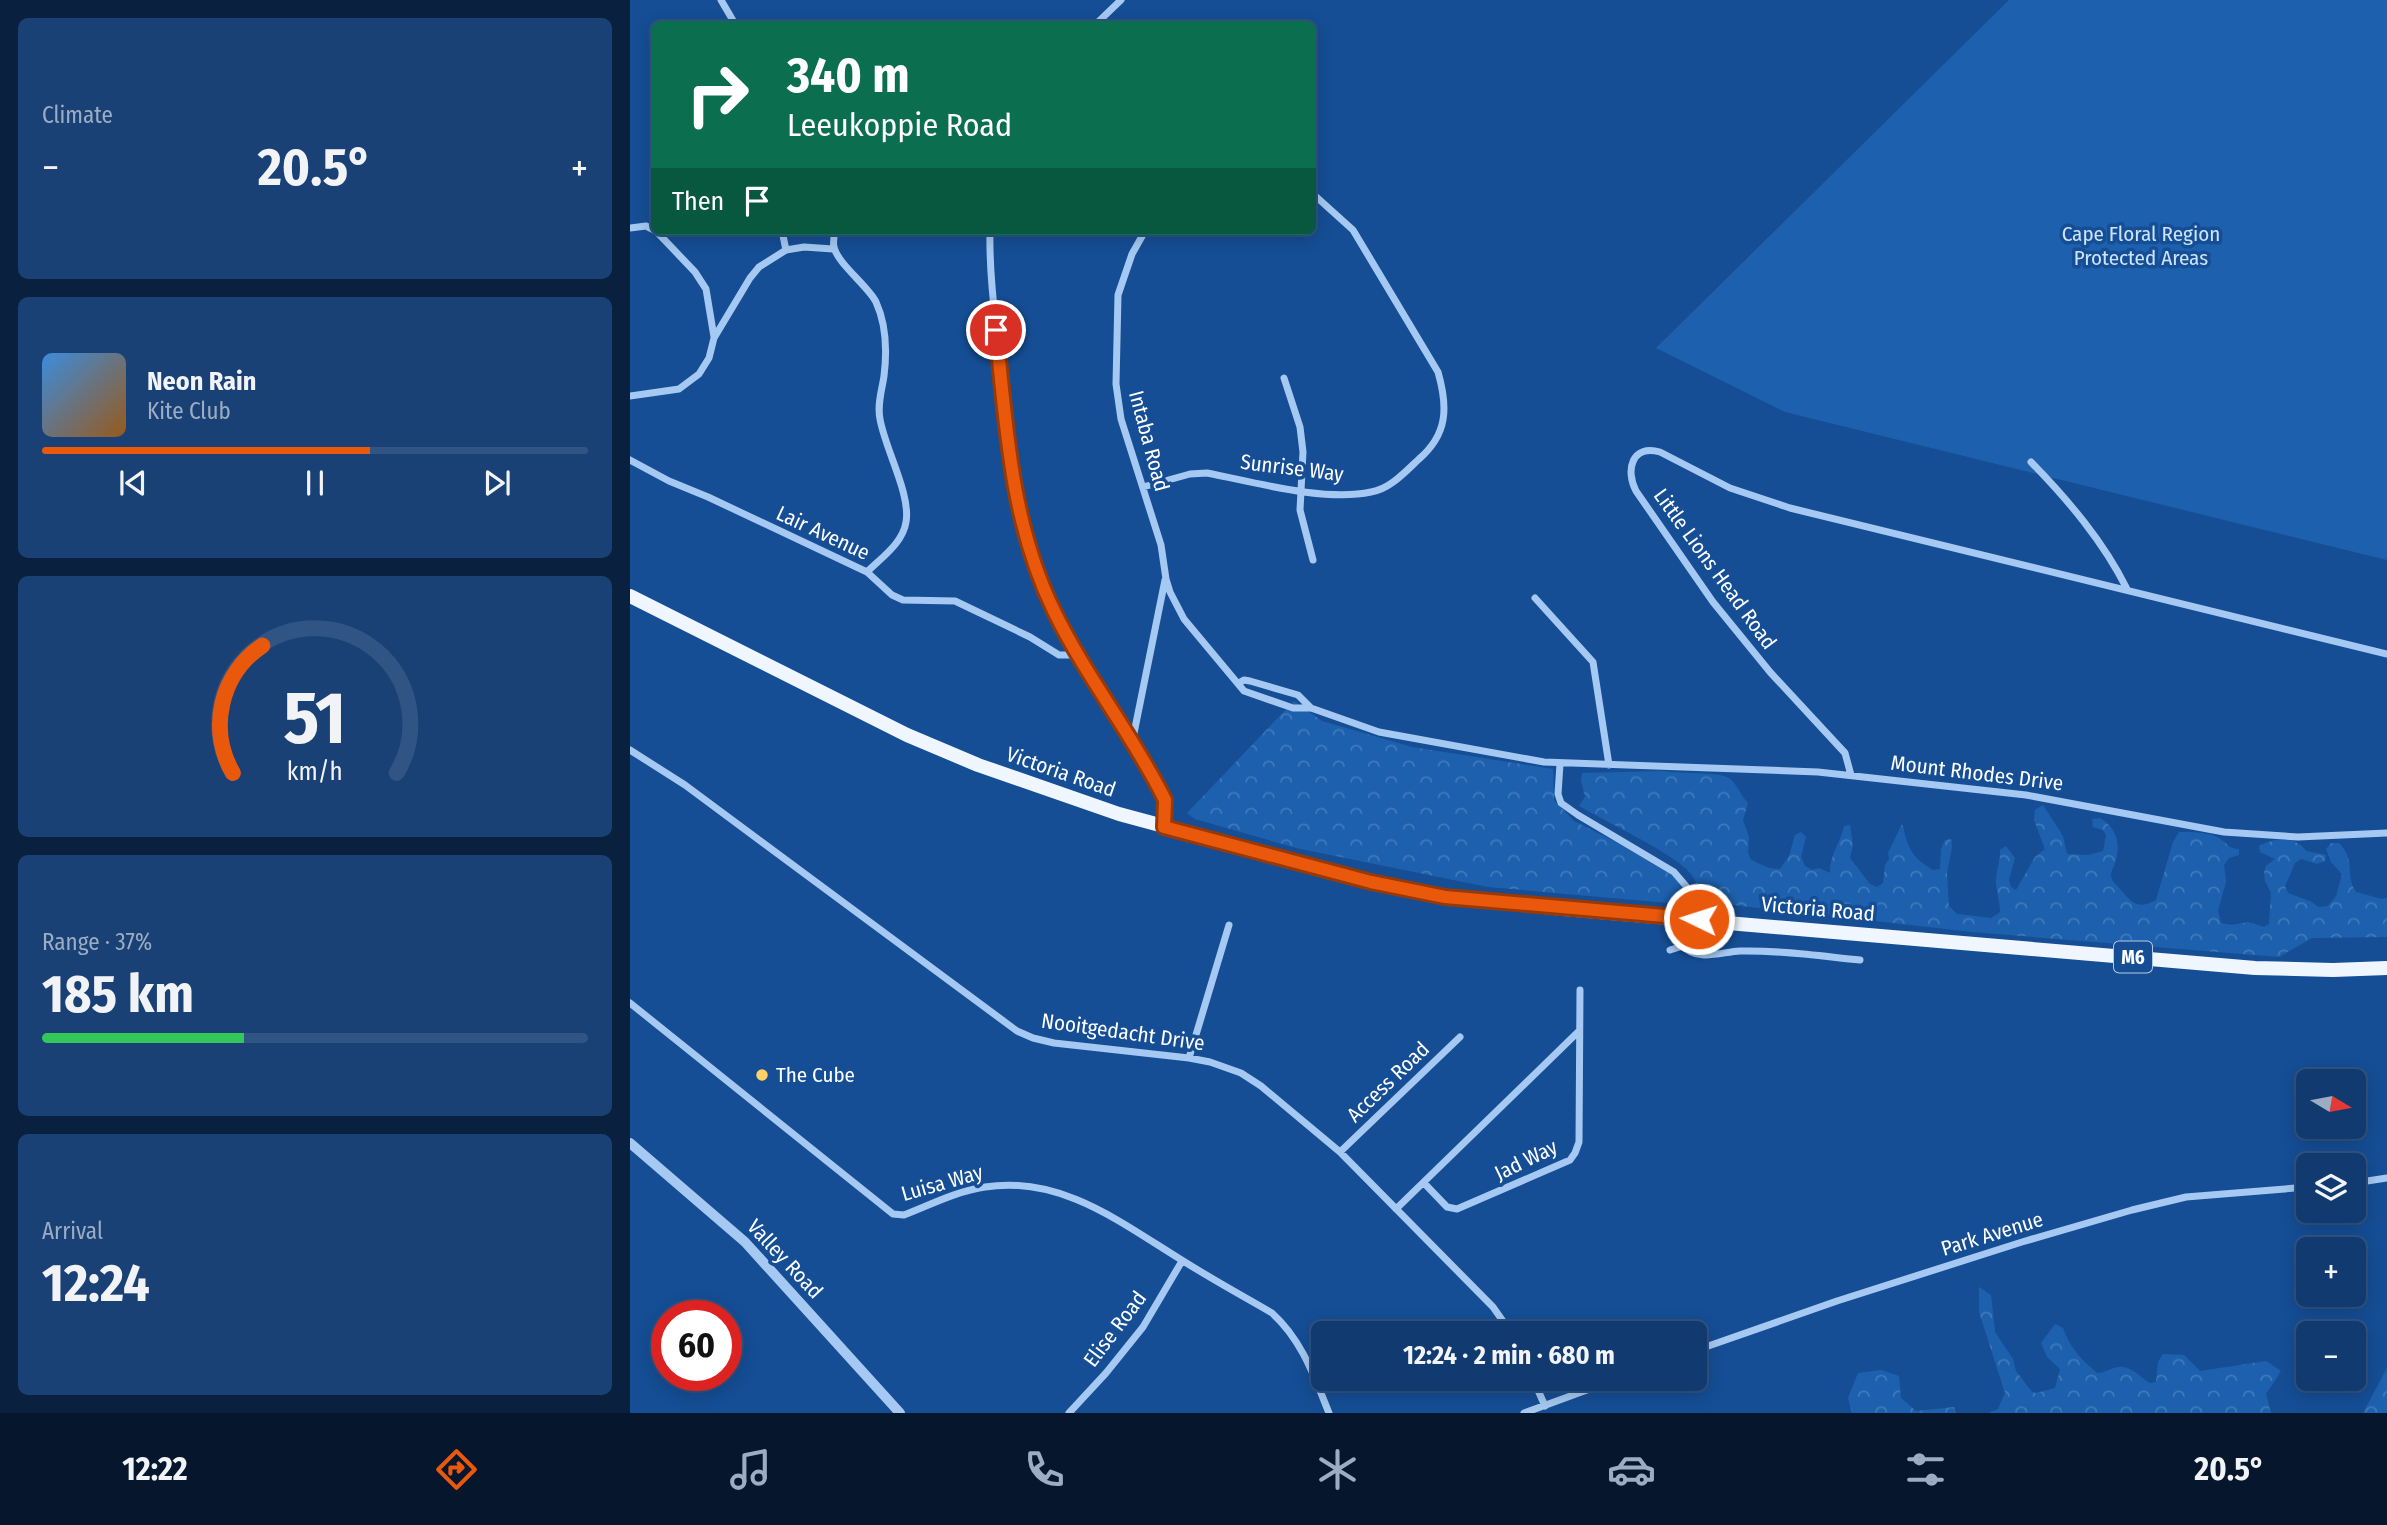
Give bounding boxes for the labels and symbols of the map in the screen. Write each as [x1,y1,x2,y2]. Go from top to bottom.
park label: Cape Floral Region Protected Areas [2062,221,2220,271]
pin [966,300,1026,360]
street label: Intaba Road [1123,388,1175,494]
street label: Sunrise Way [1239,449,1346,487]
street label: Little Lions Head Road [1648,484,1782,654]
street label: Lair Avenue [772,500,874,566]
street label: Victoria Road [1003,741,1119,803]
street label: Mount Rhodes Drive [1889,750,2065,796]
position arrow [1662,882,1736,956]
street label: Victoria Road [1760,891,1876,927]
road number: M6 [2114,942,2152,973]
street label: Nooitgedacht Drive [1040,1008,1206,1056]
street label: Access Road [1341,1036,1435,1128]
place label: The Cube [776,1062,855,1088]
marker: The Cube [754,1067,770,1083]
north arrow [2296,1069,2366,1139]
street label: Jad Way [1490,1133,1562,1186]
street label: Luisa Way [898,1159,986,1207]
street label: Park Avenue [1938,1206,2046,1262]
street label: Valley Road [742,1214,828,1304]
street label: Elise Road [1078,1286,1152,1372]
speed limit sign: 60 [651,1300,742,1391]

